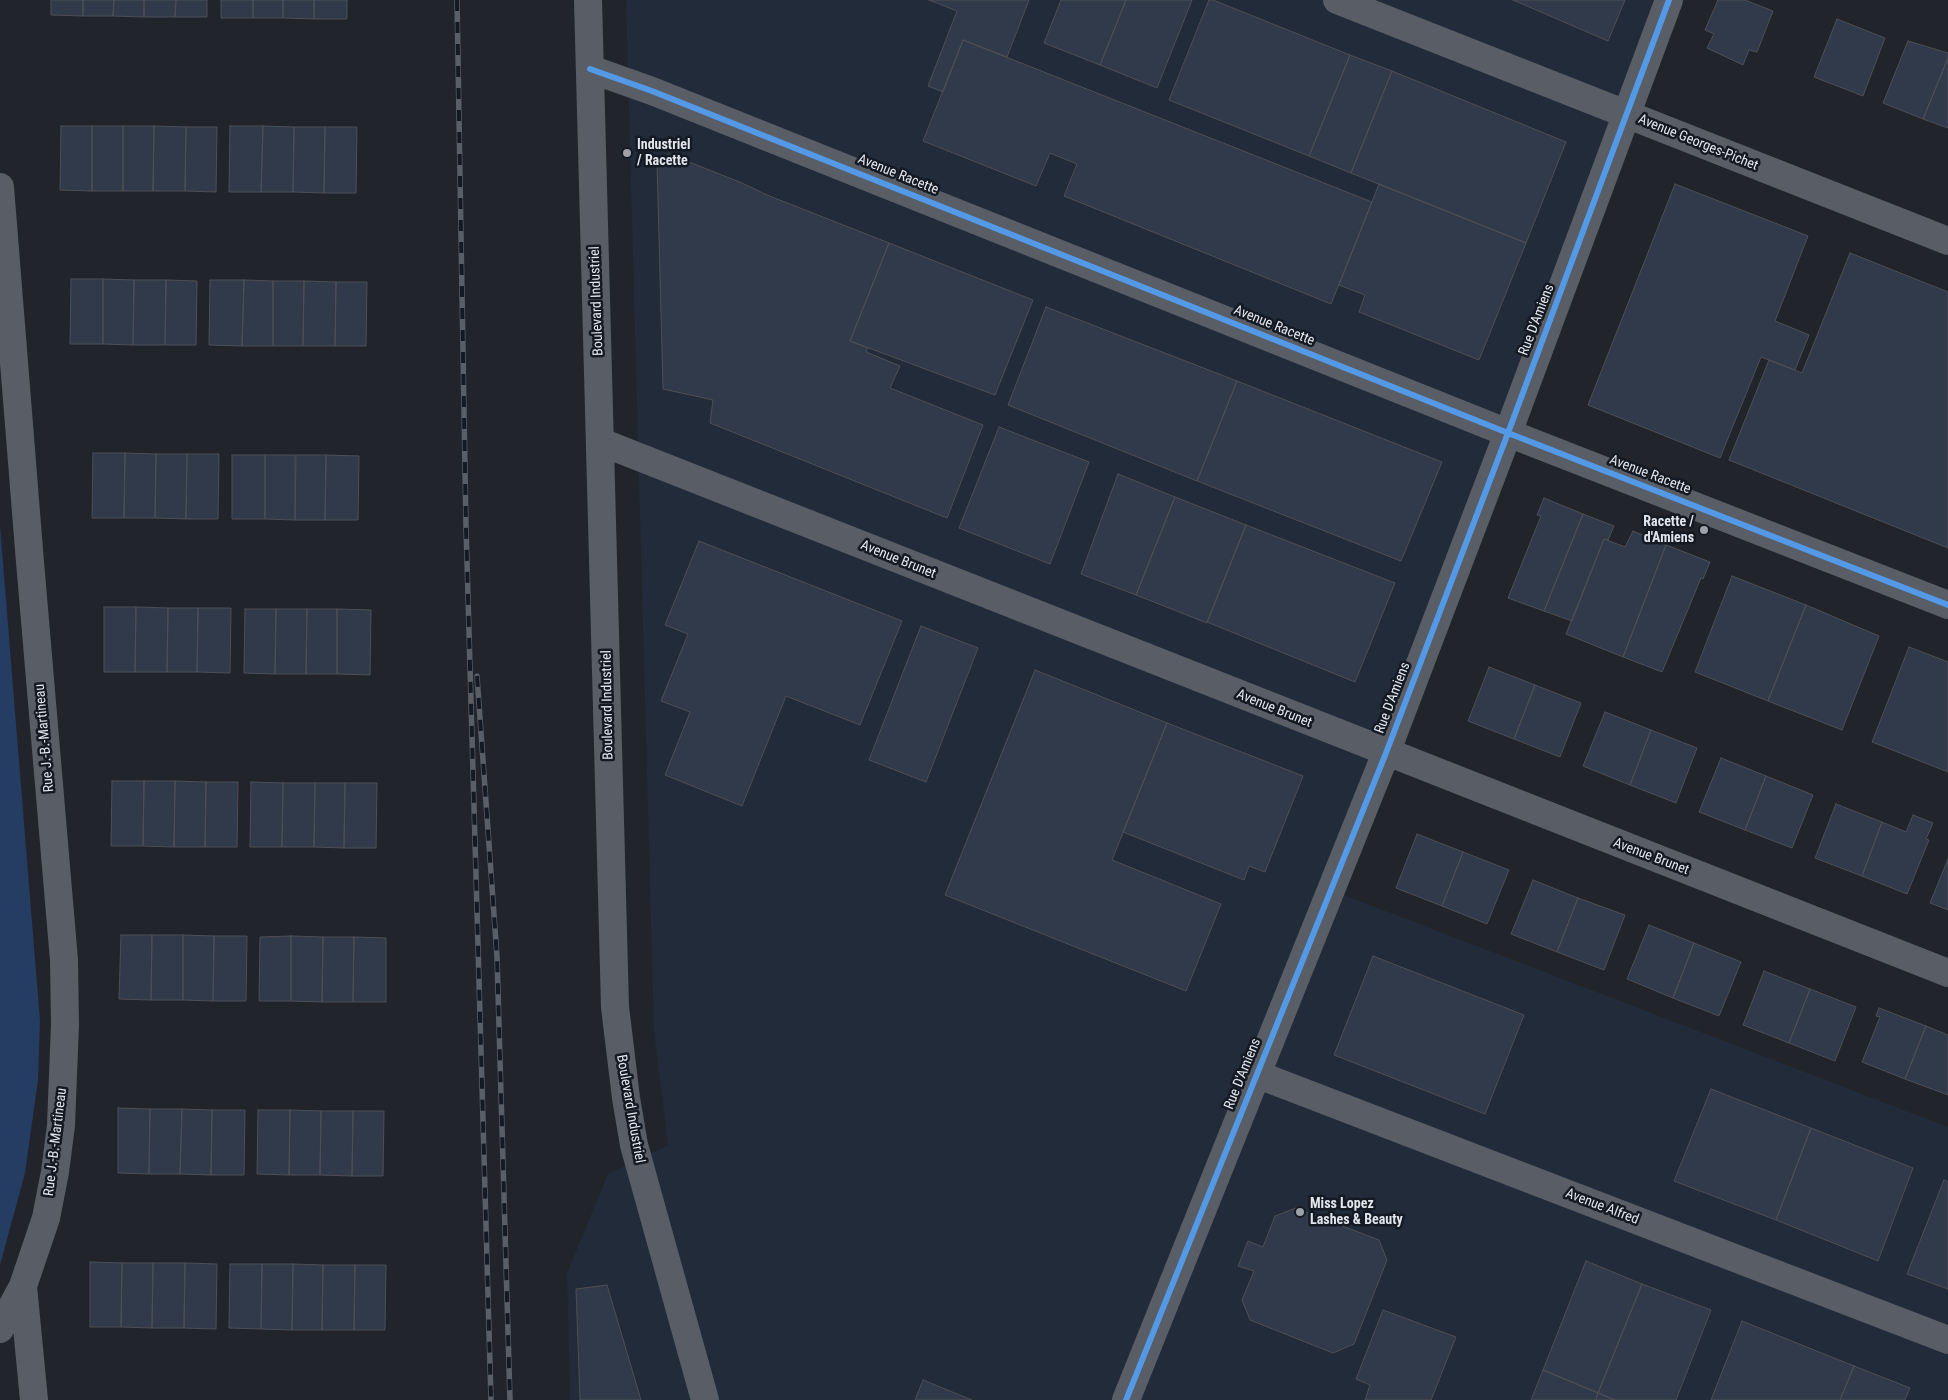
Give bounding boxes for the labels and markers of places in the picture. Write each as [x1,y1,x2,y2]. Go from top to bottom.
place label: Industriel / Racette [637,137,691,170]
marker: Industriel / Racette [621,147,633,159]
place label: Racette / d'Amiens [1643,514,1694,546]
marker: Racette / d'Amiens [1698,524,1710,536]
place label: Miss Lopez Lashes & Beauty [1310,1196,1403,1228]
marker: Miss Lopez Lashes & Beauty [1294,1206,1306,1218]

